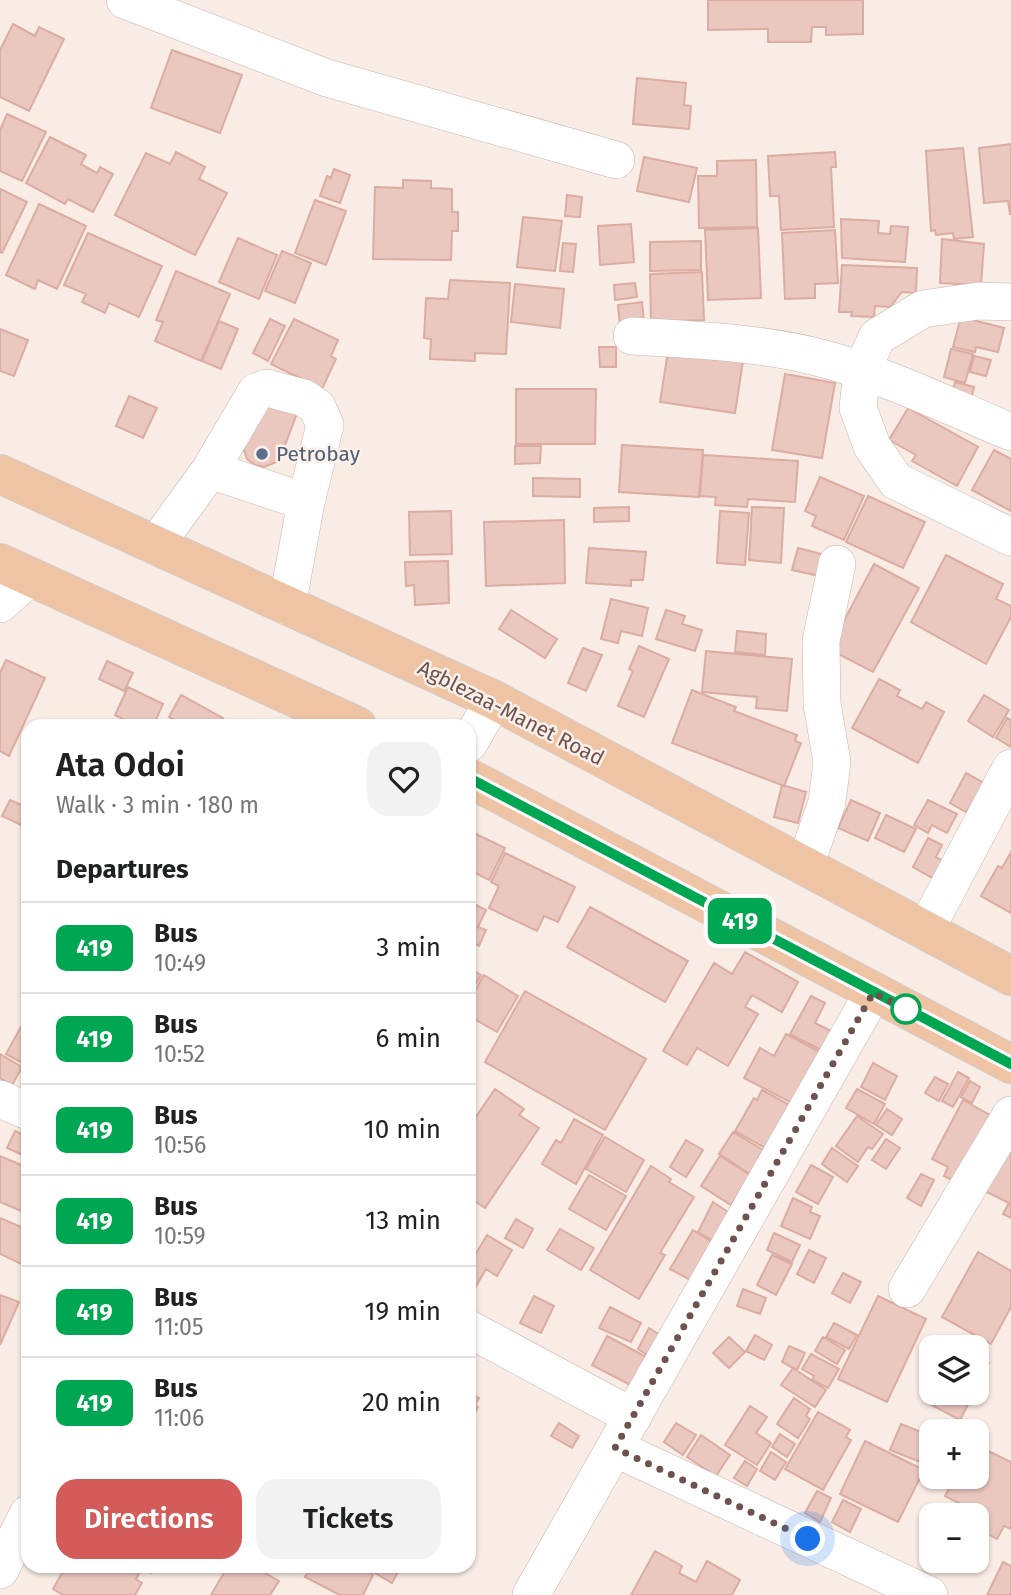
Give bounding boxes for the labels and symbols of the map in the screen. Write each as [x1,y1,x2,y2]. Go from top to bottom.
place label: Petrobay [276,441,361,467]
marker: Petrobay [254,446,270,462]
street label: Agblezaa-Manet Road [413,655,609,771]
line badge: 419 [700,898,780,944]
unlabelled marker [891,994,921,1024]
your location [790,1521,825,1556]

